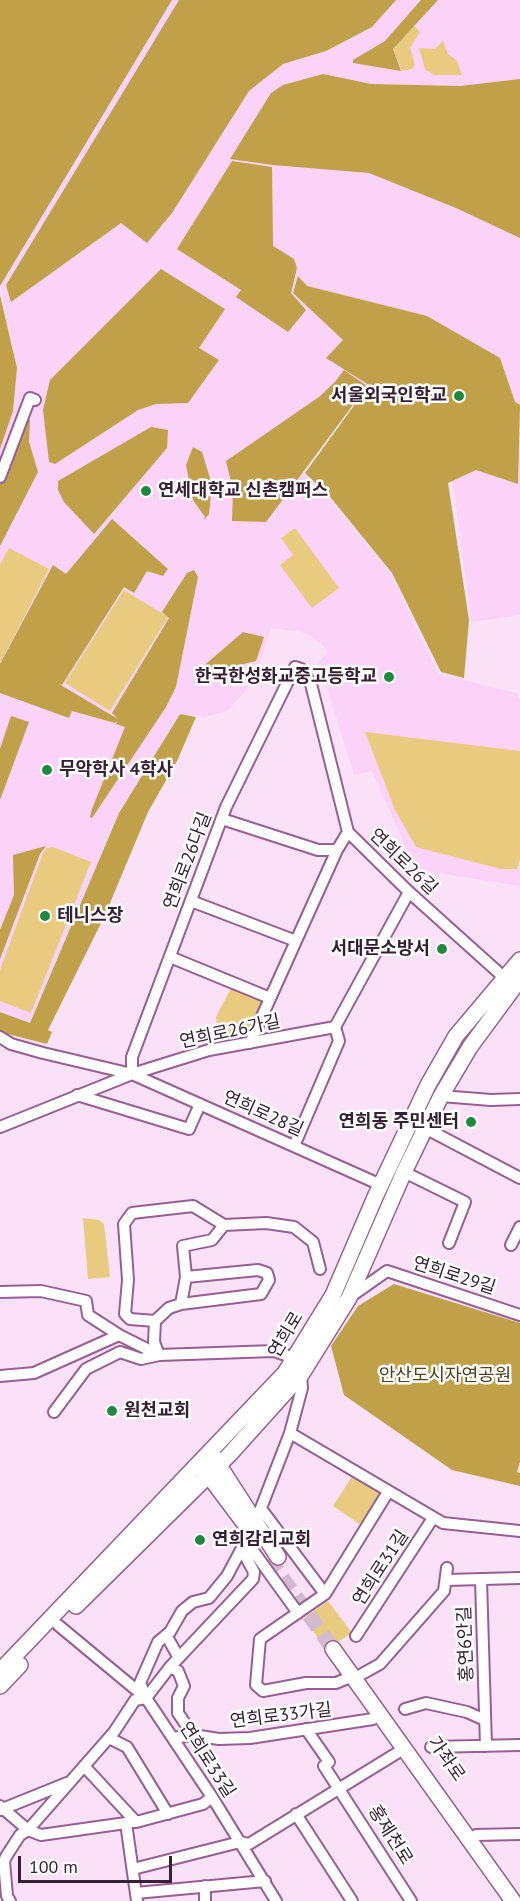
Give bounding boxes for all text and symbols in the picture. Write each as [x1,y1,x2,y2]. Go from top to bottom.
place label: 서울외국인학교 [331,385,447,407]
marker: 서울외국인학교 [452,389,466,403]
place label: 연세대학교 신촌캠퍼스 [158,480,328,502]
marker: 연세대학교 신촌캠퍼스 [139,484,153,498]
place label: 한국한성화교중고등학교 [195,666,377,688]
marker: 한국한성화교중고등학교 [382,670,396,684]
place label: 무악학사 4학사 [59,759,173,781]
marker: 무악학사 4학사 [40,763,54,777]
street label: 연희로26다길 [160,809,216,913]
street label: 연희로26길 [365,824,441,900]
place label: 테니스장 [57,905,123,927]
marker: 테니스장 [38,909,52,923]
place label: 서대문소방서 [331,938,430,960]
marker: 서대문소방서 [435,942,449,956]
street label: 연희로26가길 [178,1011,282,1053]
street label: 연희로28길 [219,1087,307,1141]
place label: 연희동 주민센터 [339,1111,459,1133]
marker: 연희동 주민센터 [464,1115,478,1129]
street label: 연희로29길 [410,1252,498,1300]
street label: 연희로 [264,1308,308,1362]
park label: 안산도시자연공원 [379,1365,511,1387]
place label: 원천교회 [124,1400,190,1422]
marker: 원천교회 [105,1404,119,1418]
street label: 연희로31길 [349,1526,413,1610]
place label: 연희감리교회 [212,1529,311,1551]
marker: 연희감리교회 [193,1533,207,1547]
street label: 홍연6안길 [454,1606,478,1682]
street label: 연희로33가길 [229,1699,333,1733]
street label: 연희로33길 [175,1718,239,1802]
street label: 가좌로 [423,1732,469,1786]
street label: 홍제천로 [363,1801,417,1869]
scale bar [21,1844,176,1882]
text: 100 m [29,1855,78,1878]

